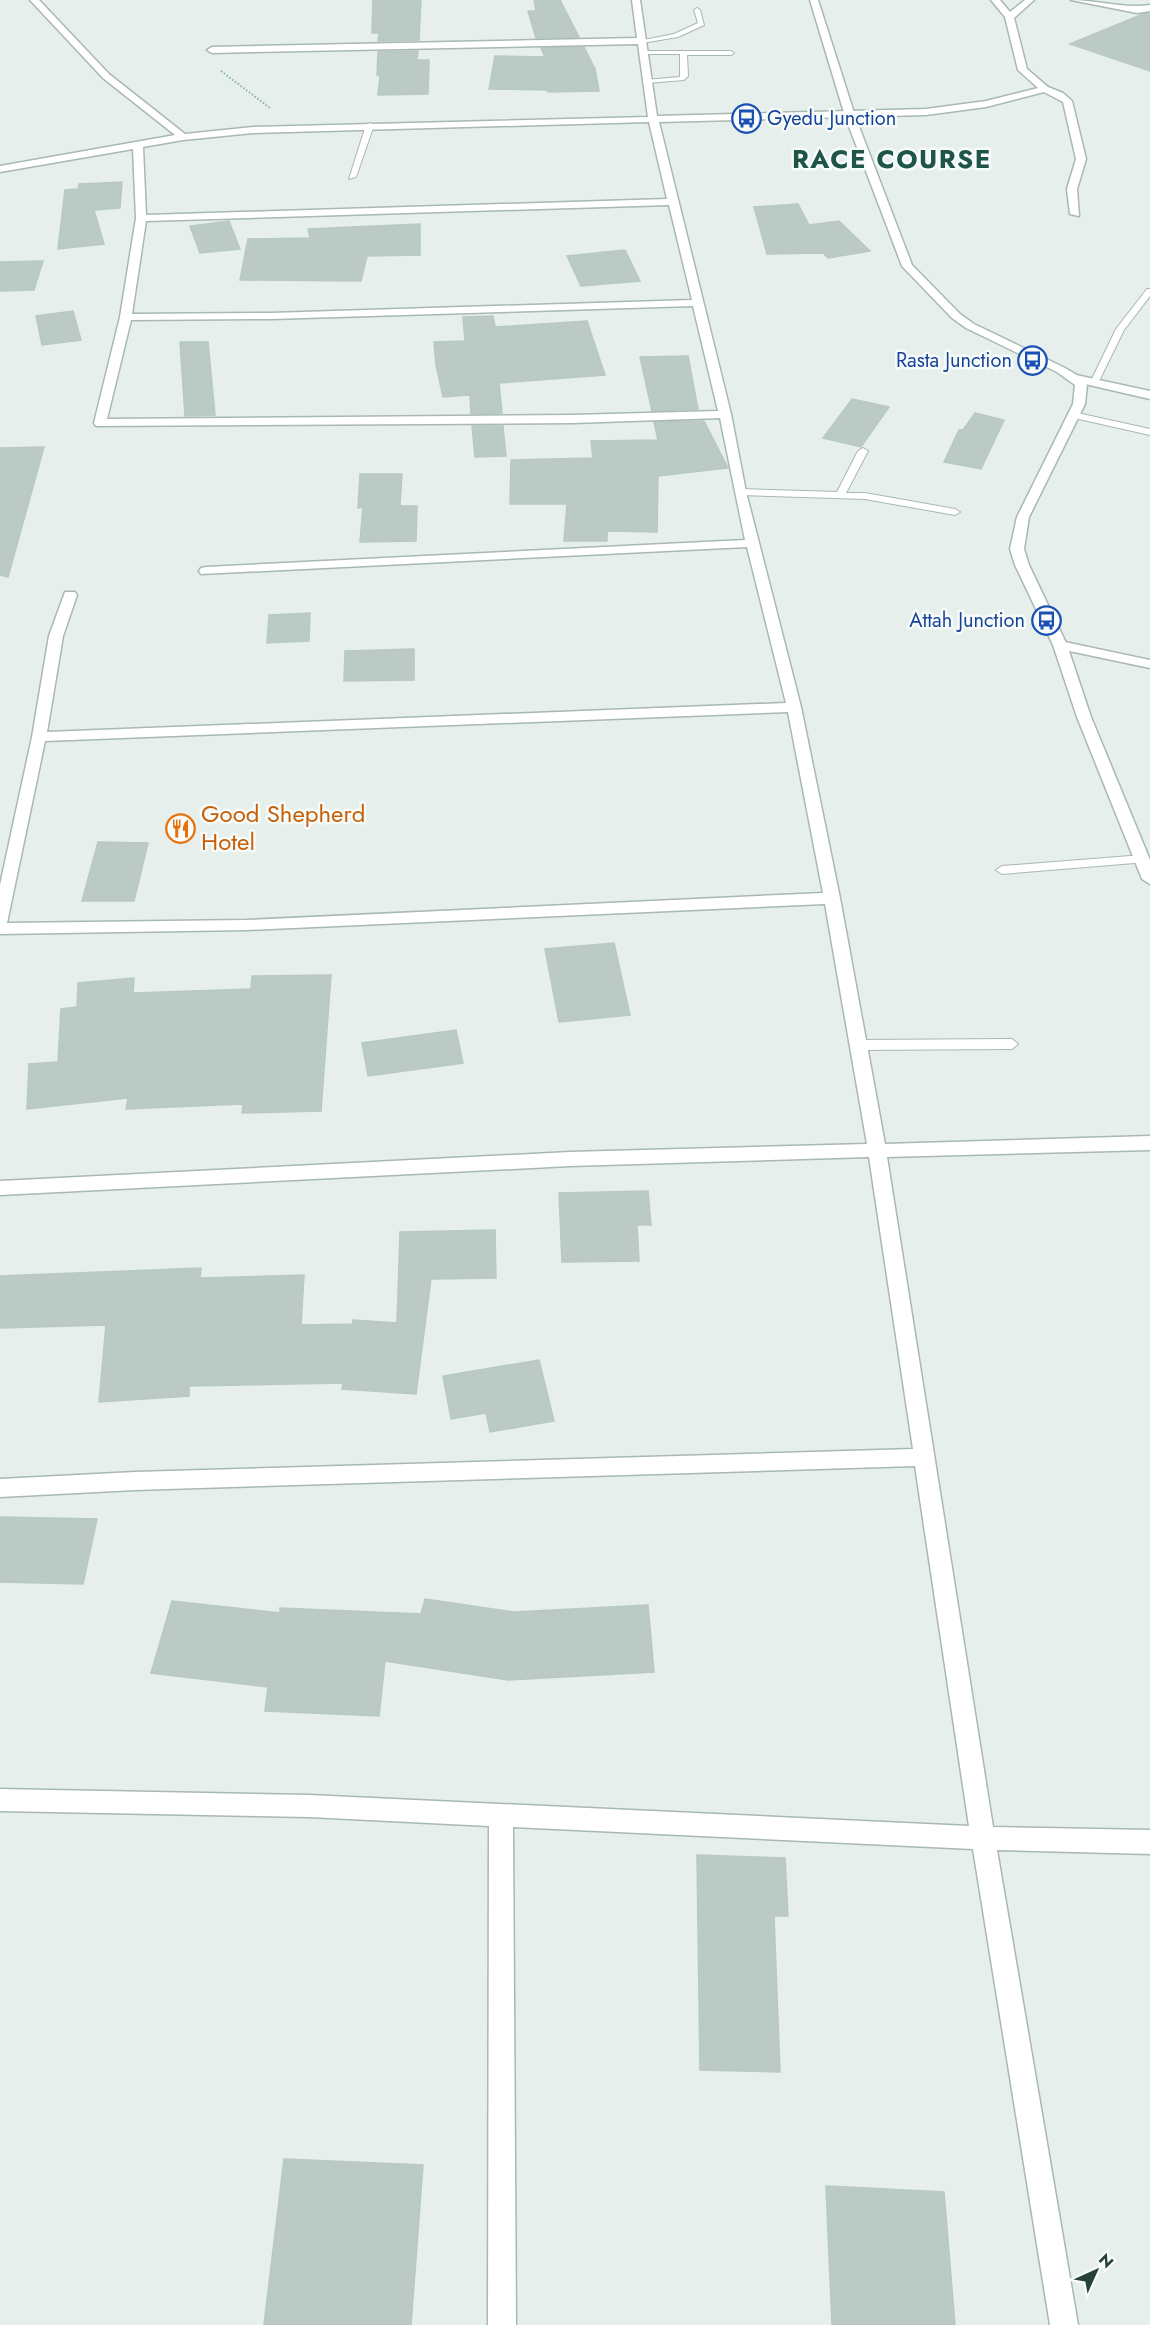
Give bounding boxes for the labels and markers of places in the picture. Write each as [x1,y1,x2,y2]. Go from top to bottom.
bus stop icon: Gyedu Junction [730,102,762,134]
place label: Gyedu Junction [767,104,896,133]
bus stop icon: Rasta Junction [1017,344,1049,376]
place label: Rasta Junction [896,346,1012,375]
bus stop icon: Attah Junction [1030,604,1062,636]
place label: Attah Junction [909,606,1025,635]
place label: Good Shepherd Hotel [201,796,365,859]
restaurant icon: Good Shepherd Hotel [164,812,196,844]

